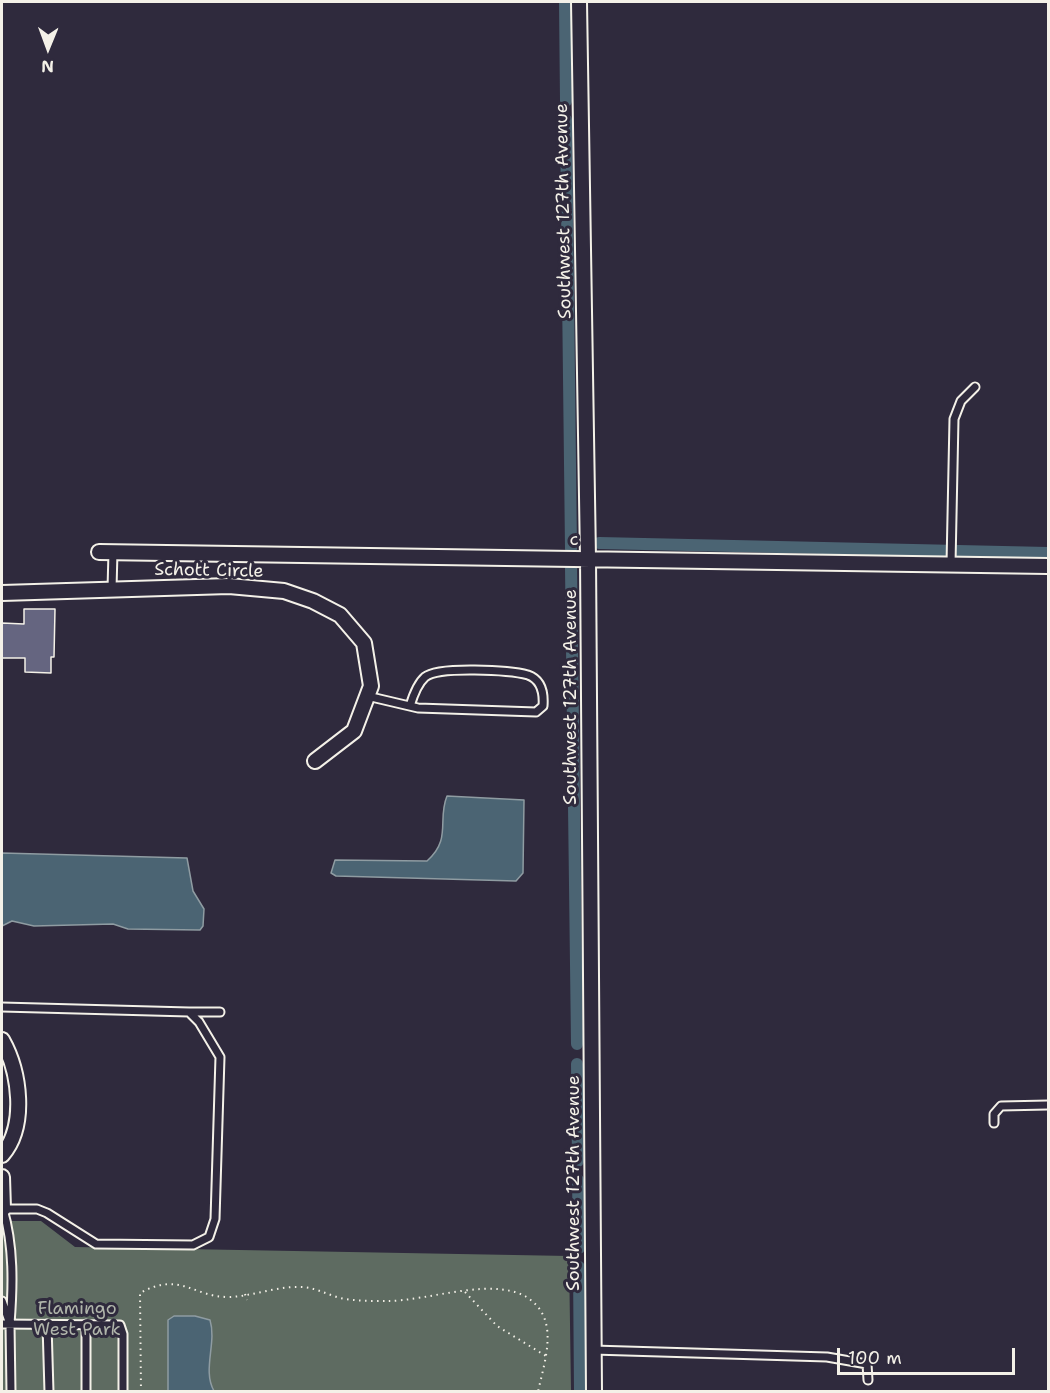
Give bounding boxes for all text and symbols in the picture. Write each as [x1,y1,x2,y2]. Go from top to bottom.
north arrow [18,18,78,78]
text: N [41,56,54,77]
street label: Southwest 127th Avenue [551,103,577,319]
street label: c [569,529,579,551]
street label: Schott Circle [154,559,264,583]
street label: Southwest 127th Avenue [560,589,582,805]
street label: Southwest 127th Avenue [563,1075,585,1291]
park label: Flamingo West Park [33,1298,121,1340]
scale bar [840,1336,1018,1374]
text: 100 m [848,1346,902,1370]

